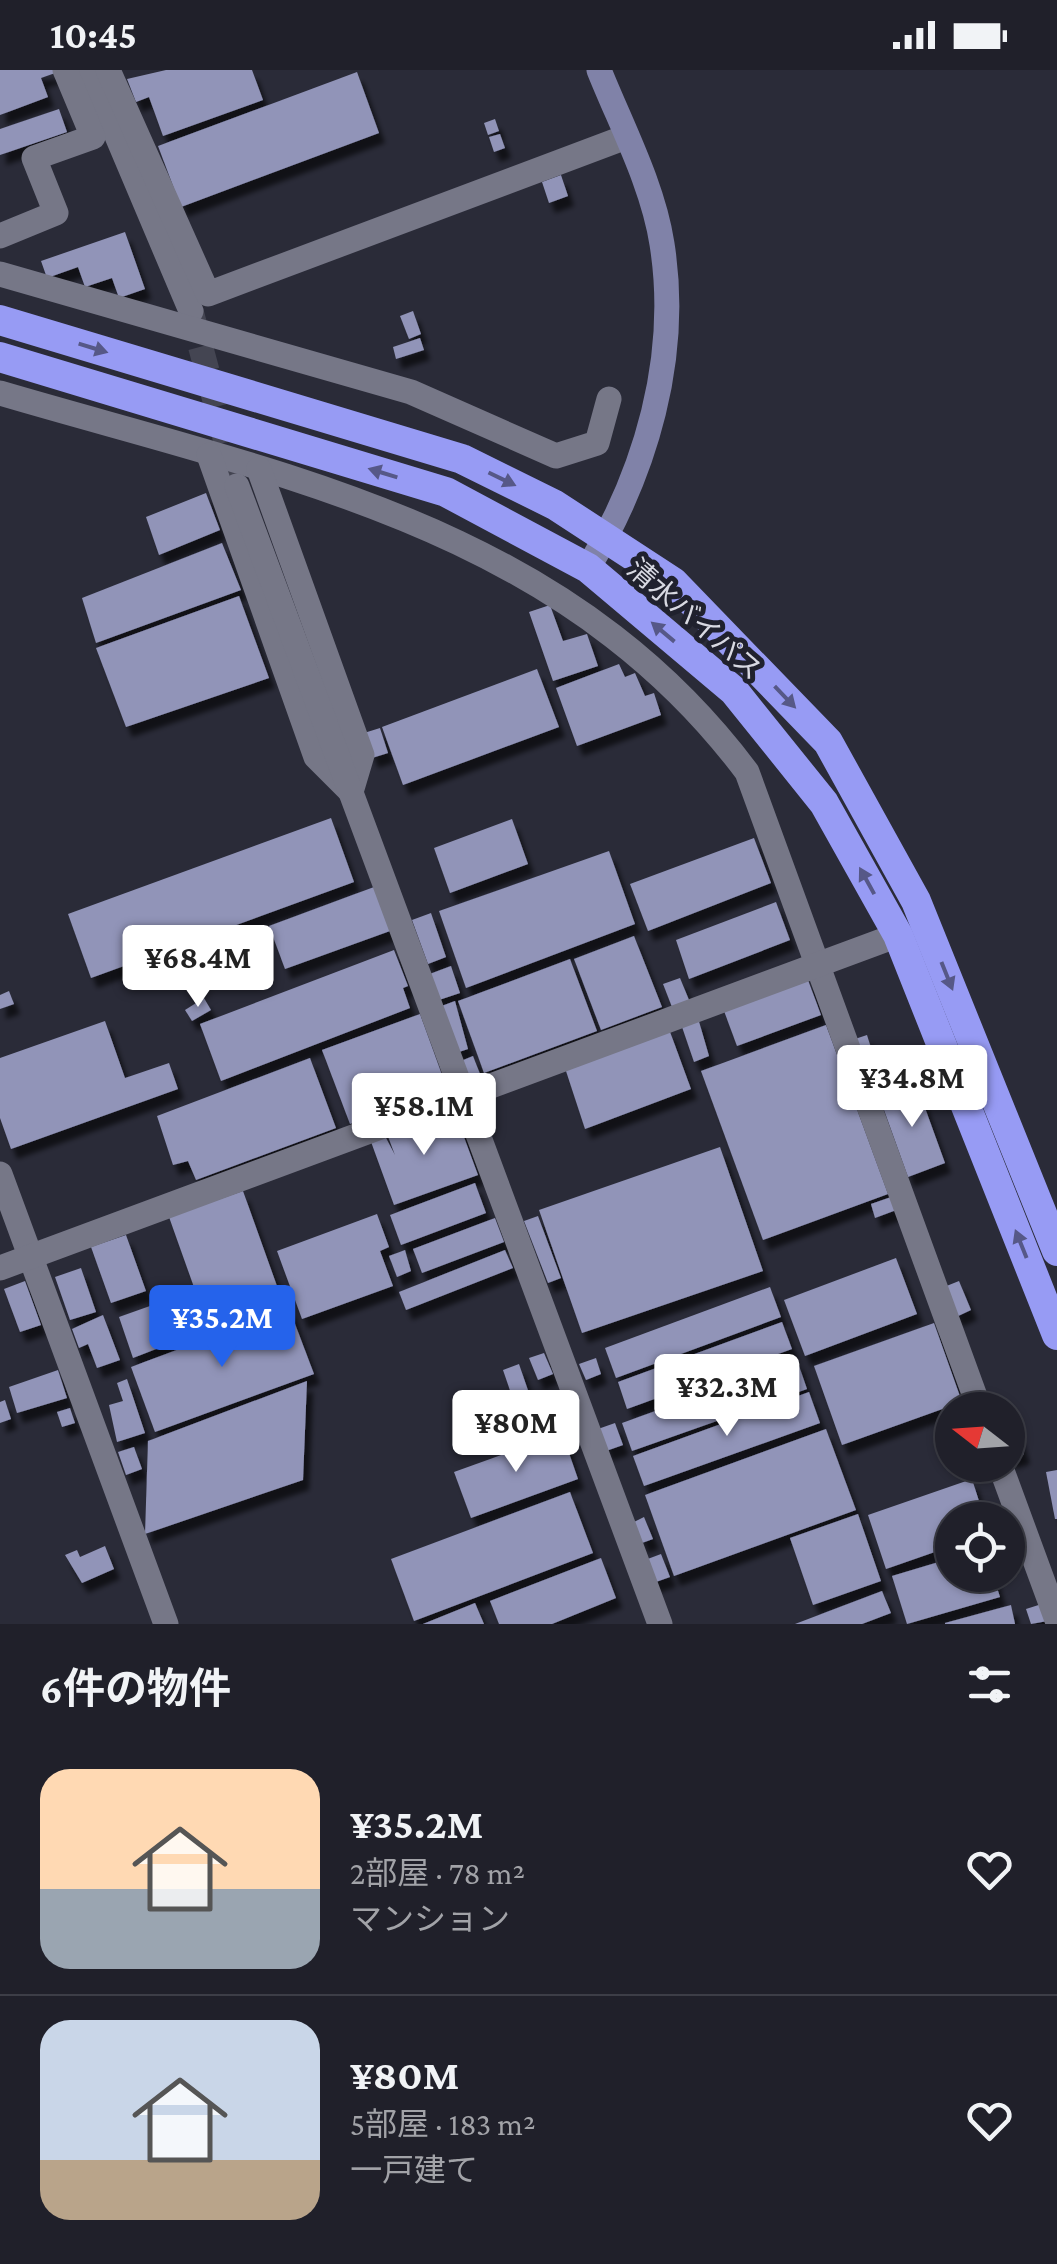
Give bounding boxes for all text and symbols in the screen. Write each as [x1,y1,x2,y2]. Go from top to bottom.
text: 10:45 [50,14,137,56]
one-way arrow [79,341,109,356]
one-way arrow [367,465,398,480]
one-way arrow [488,470,517,487]
street label: 清水バイパス [621,553,768,686]
one-way arrow [651,621,676,643]
one-way arrow [773,685,796,709]
one-way arrow [859,866,876,895]
pin: ¥68.4M [117,925,279,1010]
text: ¥68.4M [145,939,251,975]
one-way arrow [939,961,955,991]
pin: ¥34.8M [831,1045,993,1130]
text: ¥34.8M [859,1059,965,1095]
pin: ¥58.1M [343,1073,505,1158]
text: ¥58.1M [374,1087,474,1123]
one-way arrow [1013,1229,1028,1259]
pin: ¥35.2M [141,1285,303,1370]
text: ¥35.2M [171,1299,273,1335]
pin: ¥32.3M [646,1354,808,1439]
text: ¥32.3M [676,1368,778,1404]
pin: ¥80M [457,1390,575,1475]
north arrow [935,1392,1025,1482]
map controls [935,1392,1025,1592]
text: ¥80M [474,1404,558,1440]
button: locate [935,1502,1025,1592]
icon: filters [962,1657,1017,1712]
text: 6件の物件 [40,1665,231,1712]
text: ¥35.2M [350,1800,483,1847]
icon: home [120,1809,240,1929]
icon: heart [962,1842,1017,1897]
text: 2部屋 · 78 m² [350,1855,525,1891]
text: マンション [350,1901,510,1937]
text: ¥80M [350,2051,459,2098]
icon: home [120,2060,240,2180]
icon: heart [962,2093,1017,2148]
text: 5部屋 · 183 m² [350,2106,535,2142]
text: 一戸建て [350,2152,478,2188]

